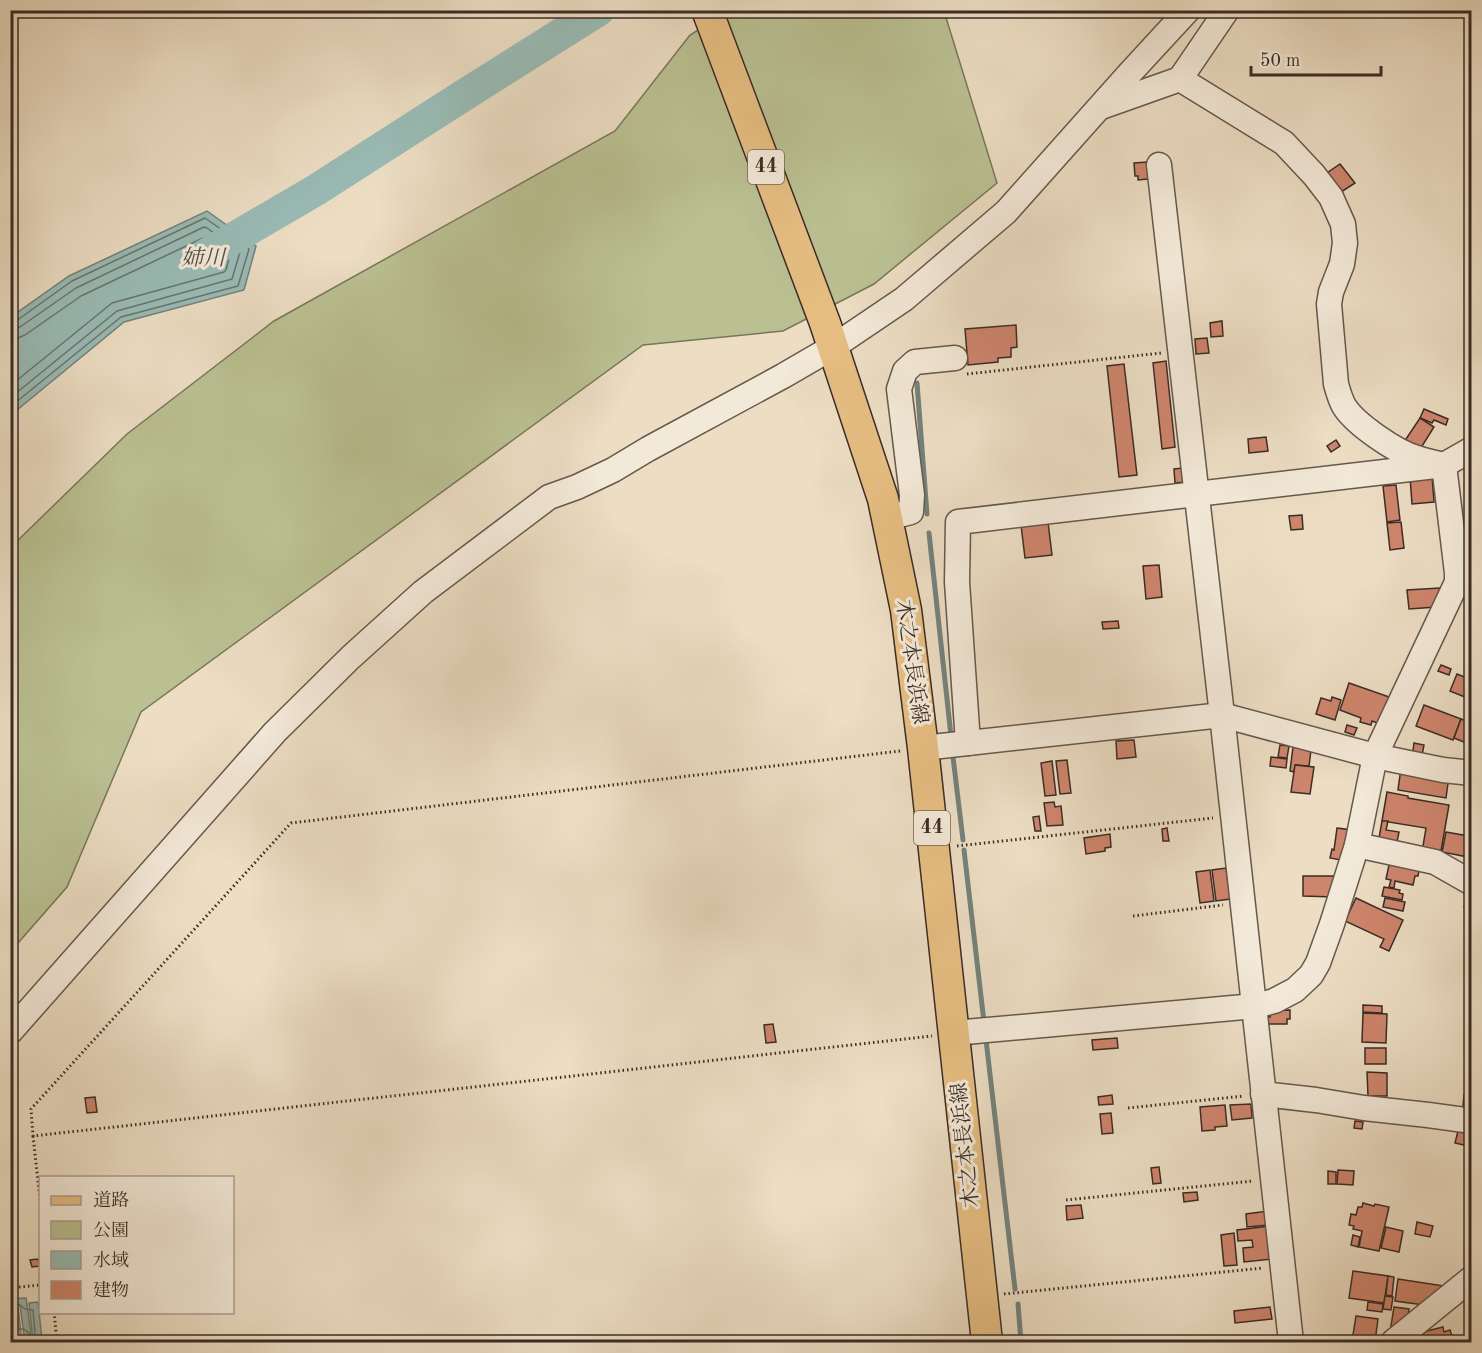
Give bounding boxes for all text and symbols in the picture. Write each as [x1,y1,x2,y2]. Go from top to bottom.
scale bar [1251,39,1382,77]
text: 50 m [1260,52,1300,70]
road number: 44 [748,150,784,184]
water label: 姉川 [181,246,227,270]
street label: 木之本長浜線 [892,598,932,726]
road number: 44 [914,811,950,845]
street label: 木之本長浜線 [947,1081,983,1209]
legend [39,1176,234,1314]
text: 道路 [93,1190,129,1210]
text: 公園 [93,1221,129,1240]
text: 水域 [93,1250,129,1270]
text: 建物 [93,1280,129,1300]

